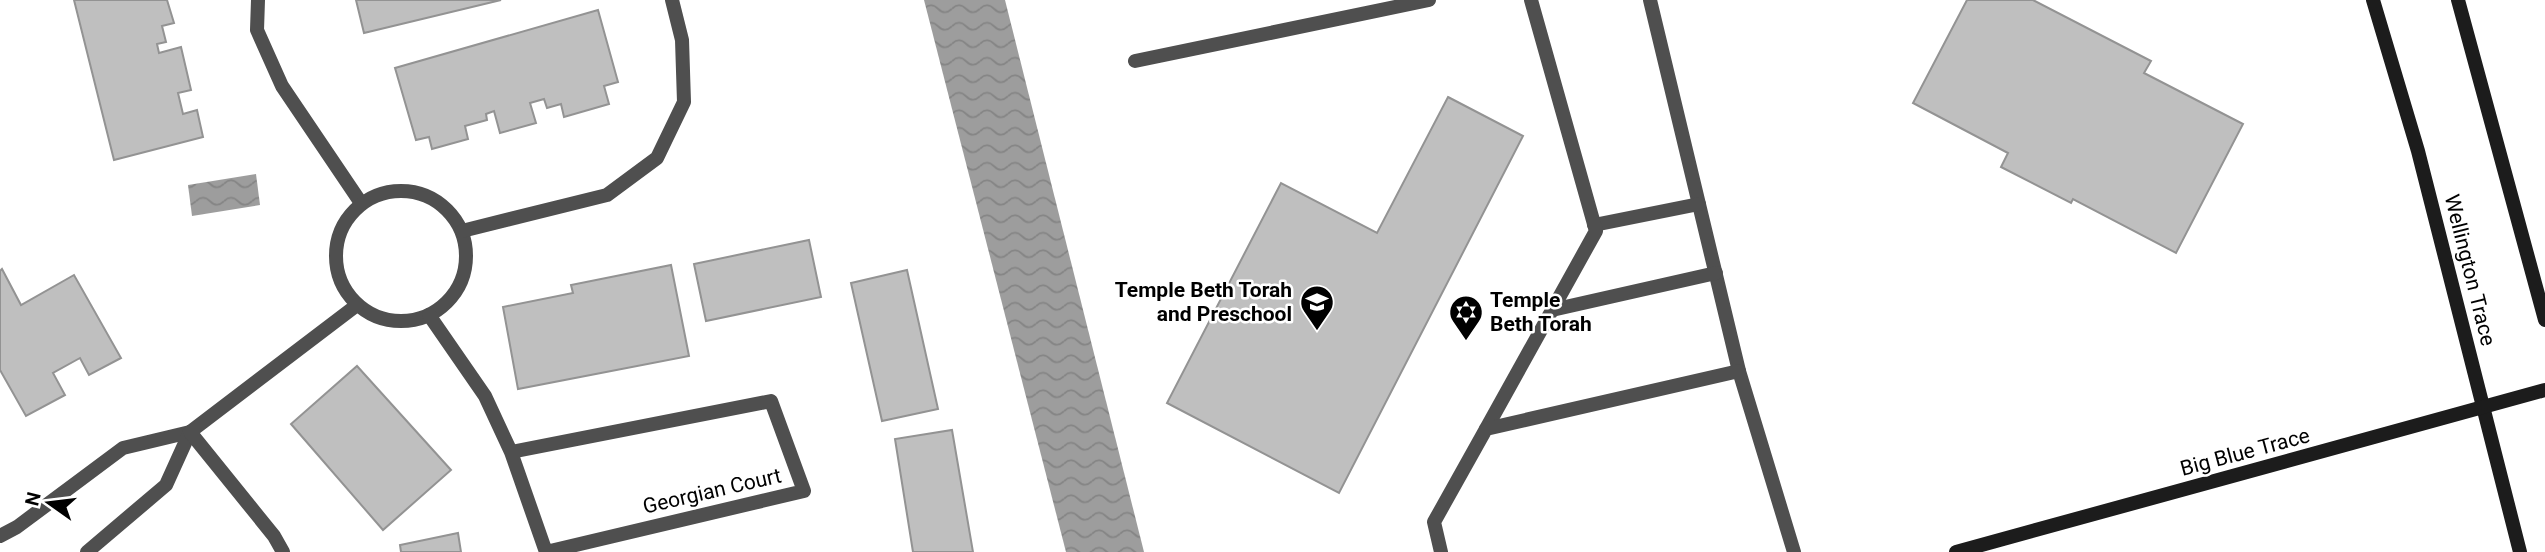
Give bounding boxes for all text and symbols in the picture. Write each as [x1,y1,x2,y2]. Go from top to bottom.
street label: Wellington Trace [2440,192,2500,348]
place label: Temple Beth Torah and Preschool [1115,278,1292,326]
school or university icon: Temple Beth Torah and Preschool [1298,283,1336,332]
place label: Temple Beth Torah [1490,288,1592,336]
synagogue icon: Temple Beth Torah [1447,293,1485,342]
street label: Big Blue Trace [2178,423,2312,481]
street label: Georgian Court [641,463,784,519]
north arrow [14,468,84,538]
text: N [20,490,46,508]

